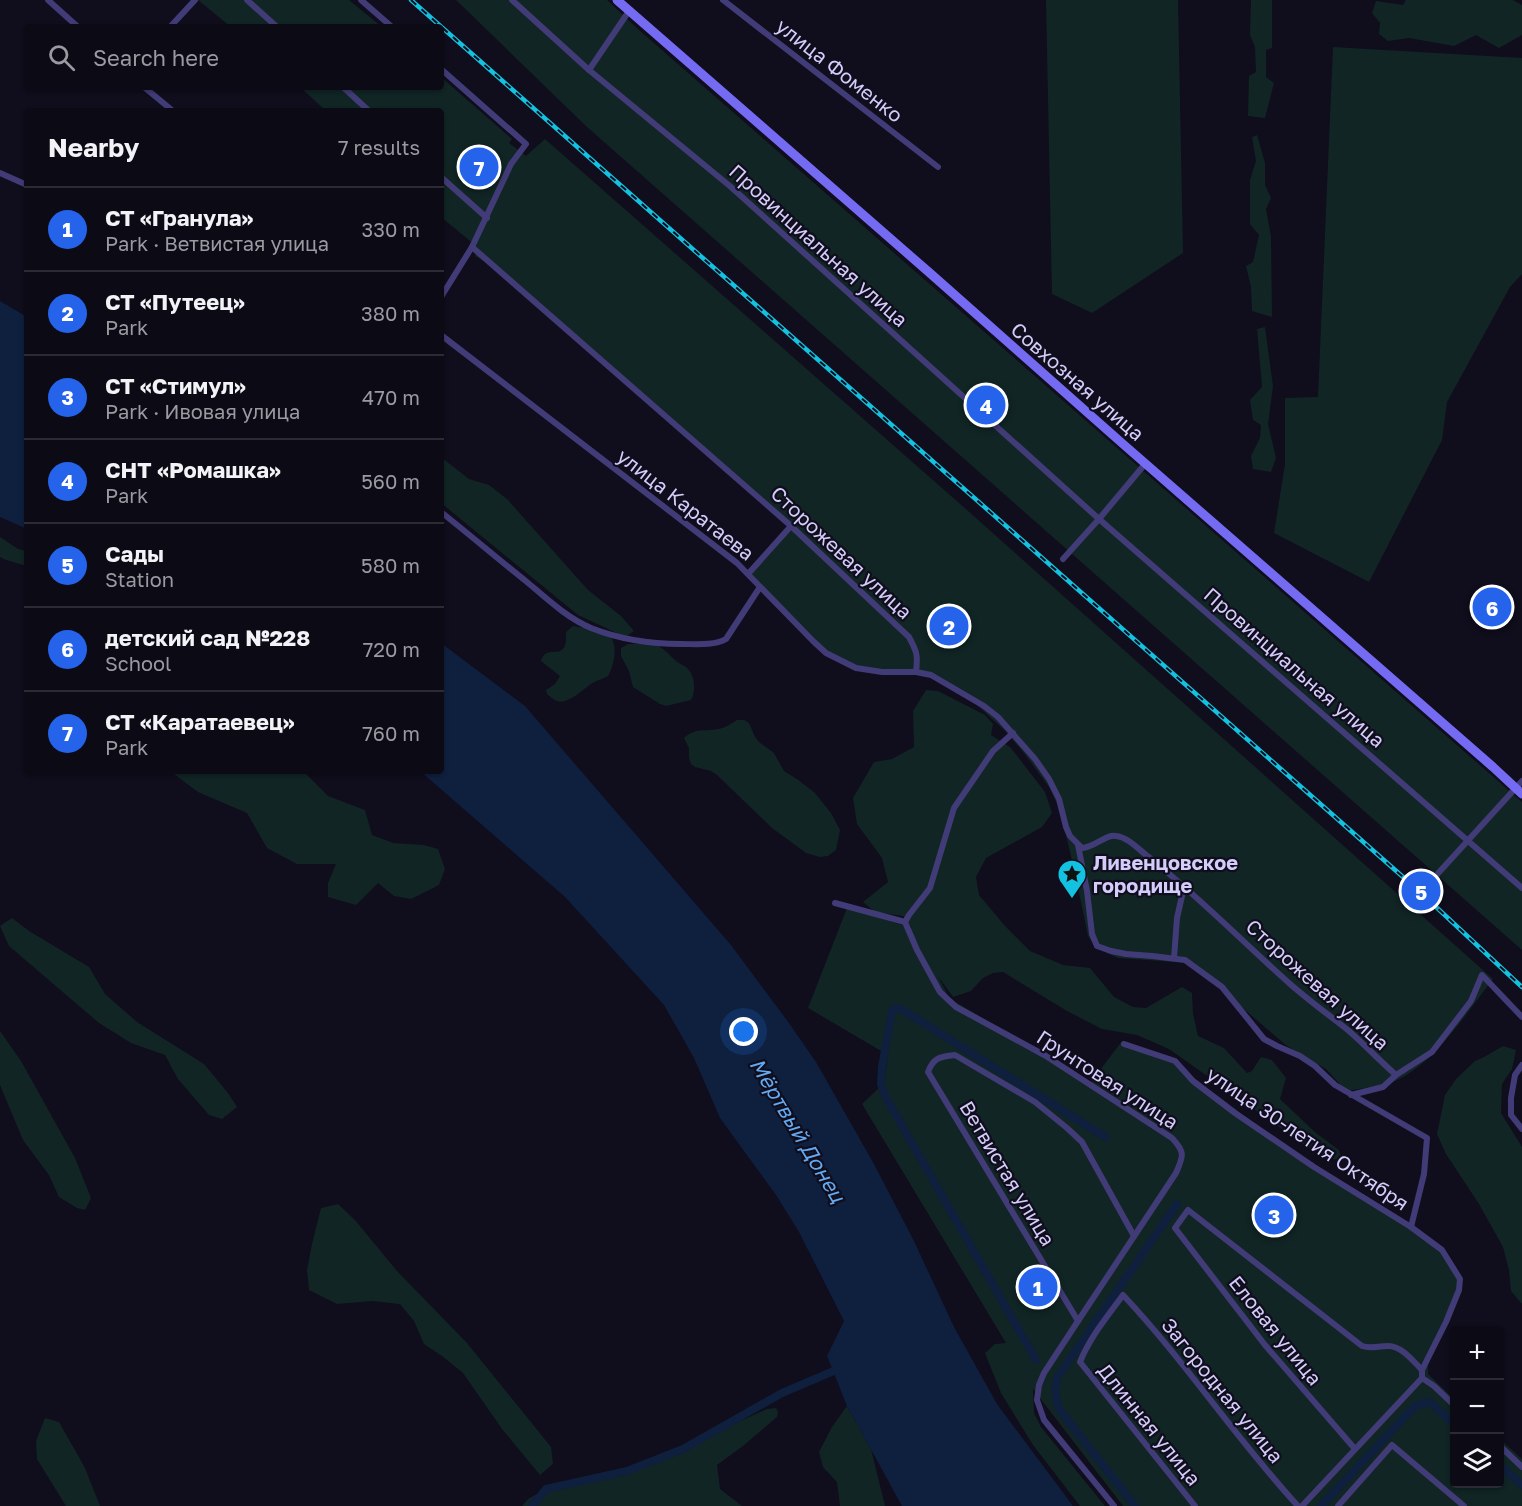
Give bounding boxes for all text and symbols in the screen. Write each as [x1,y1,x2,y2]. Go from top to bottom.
street label: улица Фоменко [772,13,908,127]
search box [24,24,444,90]
icon: search [45,41,78,74]
text: Search here [93,44,219,71]
text: Nearby [48,132,139,163]
text: 7 results [338,135,420,159]
pin: 7 [460,144,498,190]
street label: Провинциальная улица [725,159,913,331]
text: СТ «Гранула» [105,204,253,231]
text: 1 [62,217,73,241]
text: 330 m [362,217,420,241]
text: Park · Ветвистая улица [105,231,329,255]
text: СТ «Путеец» [105,288,245,315]
text: 2 [61,301,74,325]
text: 380 m [361,301,420,325]
text: Park [105,315,148,339]
street label: Совхозная улица [1007,317,1149,445]
text: СТ «Стимул» [105,372,246,399]
pin: 4 [966,382,1006,428]
text: 3 [61,385,74,409]
text: 470 m [362,385,420,409]
text: Park · Ивовая улица [105,399,300,423]
street label: улица Каратаева [613,443,759,565]
text: СНТ «Ромашка» [105,456,281,483]
text: 4 [61,469,74,493]
text: 560 m [361,469,420,493]
street label: Сторожевая улица [767,481,917,623]
text: Park [105,483,148,507]
text: Сады [105,540,164,567]
text: 5 [61,553,74,577]
text: 580 m [361,553,420,577]
text: Station [105,567,174,591]
street label: Провинциальная улица [1200,582,1390,752]
pin: 6 [1472,584,1512,630]
pin: 2 [930,604,968,648]
text: детский сад №228 [105,624,310,651]
text: 6 [61,637,74,661]
text: 720 m [363,637,420,661]
text: School [105,651,171,675]
text: СТ «Каратаевец» [105,708,295,735]
text: 7 [62,721,73,745]
text: 760 m [362,721,420,745]
text: Park [105,735,148,759]
place label: Ливенцовское городище [1093,850,1238,897]
place icon: Ливенцовское городище [1056,858,1088,900]
pin: 5 [1402,868,1440,914]
street label: Сторожевая улица [1242,914,1394,1054]
your location [729,1017,758,1046]
street label: Грунтовая улица [1033,1024,1183,1134]
water label: Мёртвый Донец [745,1053,852,1208]
street label: улица 30-летия Октября [1202,1061,1414,1215]
street label: Ветвистая улица [955,1096,1061,1250]
pin: 3 [1254,1192,1294,1238]
pin: 1 [1018,1264,1058,1310]
street label: Еловая улица [1225,1270,1327,1390]
street label: Загородная улица [1157,1313,1289,1467]
map controls [1450,1326,1504,1488]
button: + [1450,1326,1504,1380]
street label: Длинная улица [1093,1358,1207,1490]
button: − [1450,1380,1504,1434]
button: layers [1450,1434,1504,1488]

